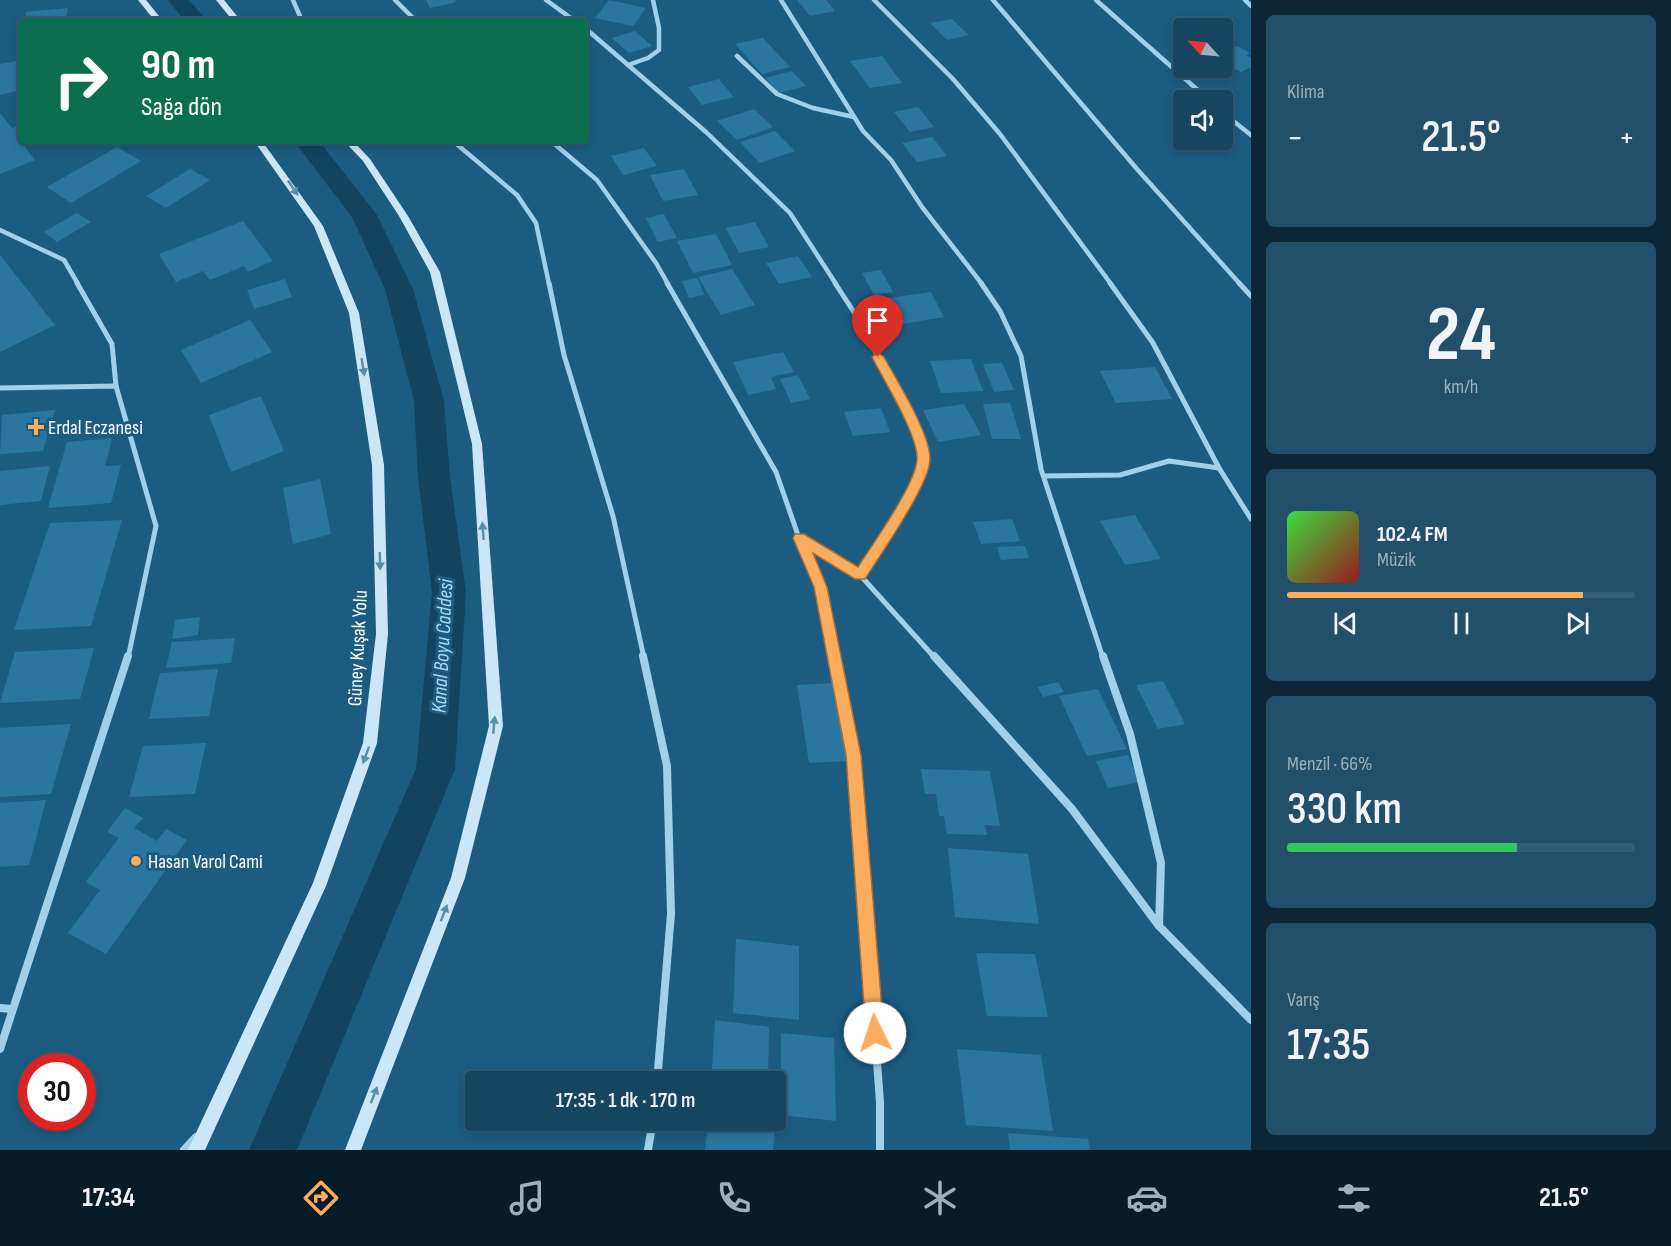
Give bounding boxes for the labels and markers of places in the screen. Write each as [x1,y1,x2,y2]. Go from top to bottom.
pin [852,295,903,357]
place label: Erdal Eczanesi [48,416,143,440]
marker: Erdal Eczanesi [29,420,43,434]
place label: Hasan Varol Cami [148,850,263,874]
marker: Hasan Varol Cami [129,854,143,868]

